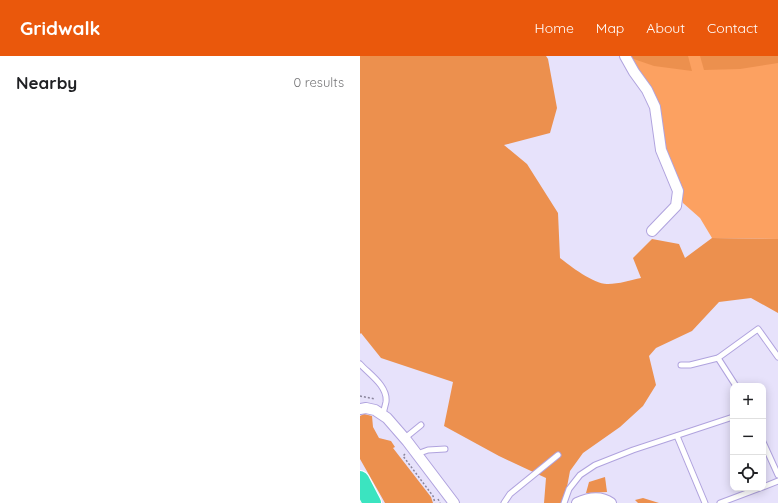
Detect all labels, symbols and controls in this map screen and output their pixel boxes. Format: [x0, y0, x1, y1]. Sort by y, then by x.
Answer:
text: Gridwalk [20, 16, 100, 40]
text: Home [535, 19, 574, 37]
text: Map [596, 19, 624, 37]
text: About [646, 19, 685, 37]
text: Contact [707, 19, 758, 37]
text: Nearby [16, 72, 77, 93]
text: 0 results [293, 74, 344, 90]
map controls [730, 383, 766, 491]
button: + [730, 383, 766, 419]
button: − [730, 419, 766, 455]
button: locate [730, 455, 766, 491]

